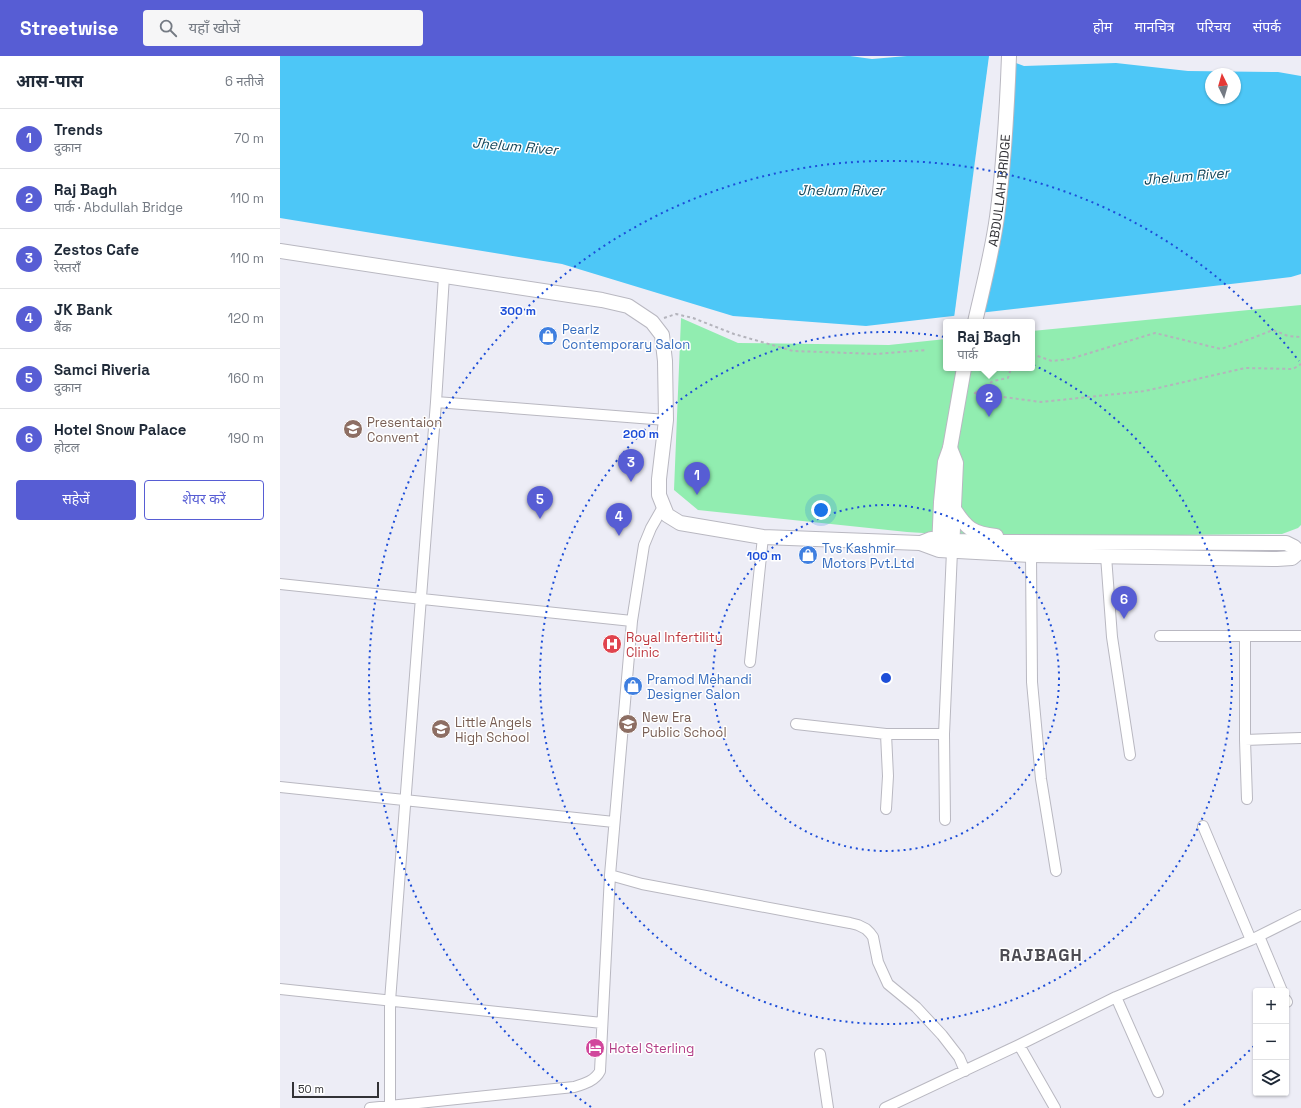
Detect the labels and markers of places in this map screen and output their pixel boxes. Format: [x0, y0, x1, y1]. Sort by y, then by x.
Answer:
place label: Pearlz Contemporary Salon [562, 321, 690, 353]
shop icon: Pearlz Contemporary Salon [537, 325, 559, 347]
pin: 2 [976, 384, 1002, 417]
place label: Presentaion Convent [367, 414, 442, 446]
school or university icon: Presentaion Convent [342, 418, 364, 440]
pin: 3 [618, 449, 644, 482]
pin: 1 [684, 462, 710, 495]
pin: 5 [527, 486, 553, 519]
pin: 4 [606, 503, 632, 536]
place label: Tvs Kashmir Motors Pvt.Ltd [822, 540, 915, 572]
shop icon: Tvs Kashmir Motors Pvt.Ltd [797, 544, 819, 566]
pin: 6 [1111, 586, 1137, 619]
place label: Royal Infertility Clinic [626, 629, 723, 661]
hospital icon: Royal Infertility Clinic [601, 633, 623, 655]
place label: Pramod Mehandi Designer Salon [647, 671, 752, 703]
centre of rings [879, 671, 893, 685]
shop icon: Pramod Mehandi Designer Salon [622, 675, 644, 697]
place label: New Era Public School [642, 709, 727, 741]
school or university icon: New Era Public School [617, 713, 639, 735]
place label: Little Angels High School [455, 714, 532, 746]
school or university icon: Little Angels High School [430, 718, 452, 740]
hotel icon: Hotel Sterling [584, 1037, 606, 1059]
place label: Hotel Sterling [609, 1040, 694, 1057]

